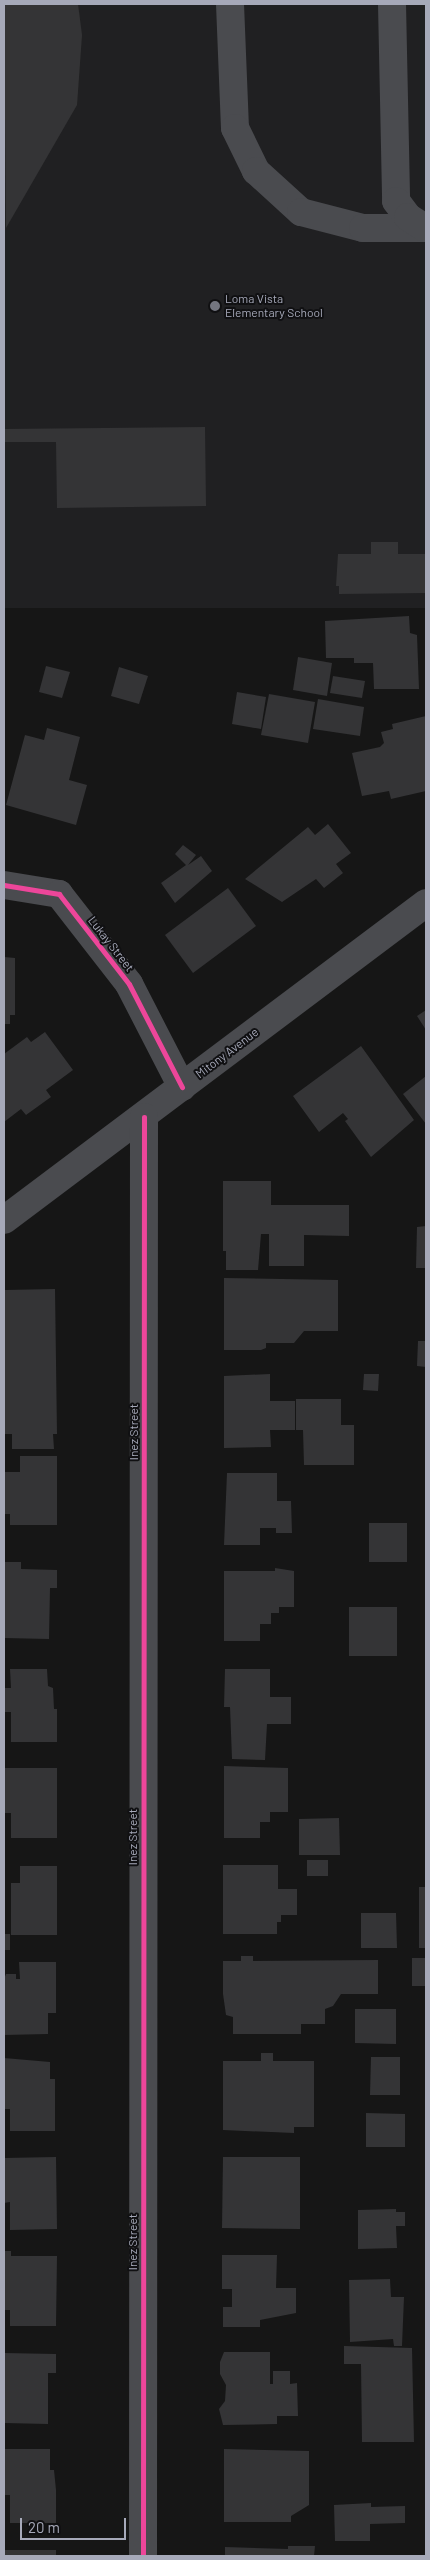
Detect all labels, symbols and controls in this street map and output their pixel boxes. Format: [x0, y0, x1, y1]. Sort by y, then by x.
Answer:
place label: Loma Vista Elementary School [225, 292, 323, 320]
marker: Loma Vista Elementary School [209, 300, 221, 312]
street label: Lukay Street [85, 914, 137, 974]
street label: Mitony Avenue [193, 1025, 261, 1081]
street label: Inez Street [127, 1404, 141, 1460]
street label: Inez Street [126, 1809, 140, 1865]
street label: Inez Street [126, 2214, 140, 2270]
scale bar [22, 2508, 129, 2540]
text: 20 m [28, 2518, 60, 2536]

